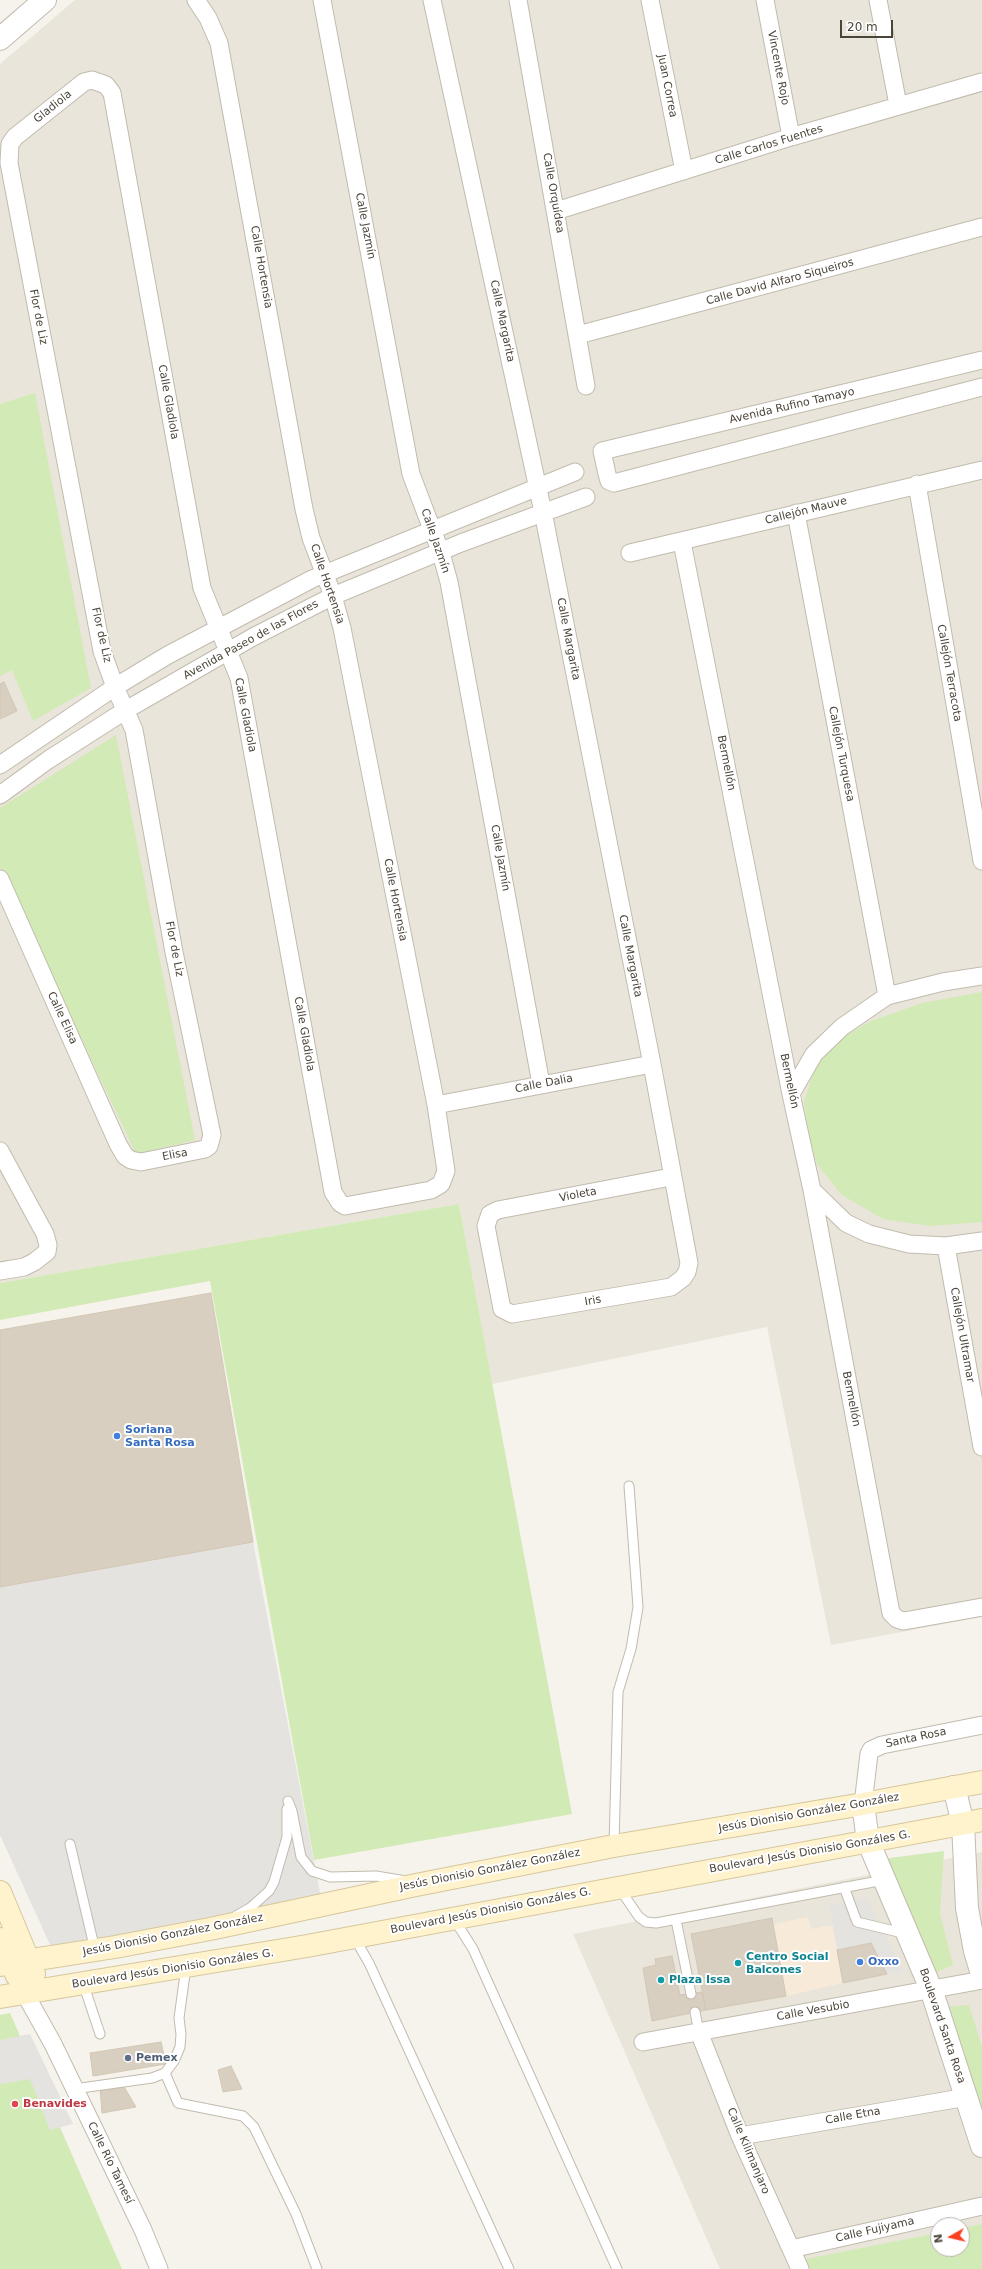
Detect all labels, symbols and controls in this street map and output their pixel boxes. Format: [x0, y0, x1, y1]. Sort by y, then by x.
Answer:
scale bar [842, 12, 895, 38]
text: 20 m [847, 20, 878, 34]
street label: Vincente Rojo [764, 30, 792, 106]
street label: Juan Correa [654, 53, 680, 119]
street label: Gladiola [31, 88, 75, 126]
street label: Calle Carlos Fuentes [714, 122, 824, 168]
street label: Calle Orquídea [539, 152, 567, 234]
street label: Calle Jazmín [352, 192, 378, 260]
street label: Calle Hortensia [247, 225, 275, 309]
street label: Calle David Alfaro Siqueiros [705, 256, 855, 308]
street label: Calle Margarita [487, 279, 517, 363]
street label: Flor de Liz [26, 288, 50, 346]
street label: Calle Gladiola [155, 364, 181, 440]
street label: Avenida Rufino Tamayo [728, 385, 856, 427]
street label: Callejón Mauve [764, 494, 848, 528]
street label: Calle Jazmín [418, 507, 452, 575]
street label: Calle Hortensia [307, 542, 347, 626]
street label: Avenida Paseo de las Flores [181, 597, 321, 683]
street label: Calle Margarita [554, 597, 582, 681]
street label: Flor de Liz [88, 606, 114, 664]
street label: Callejón Terracota [934, 623, 964, 723]
street label: Calle Gladiola [231, 677, 259, 753]
street label: Callejón Turquesa [825, 705, 857, 803]
street label: Bermellón [714, 734, 738, 792]
street label: Calle Jazmín [488, 824, 512, 892]
street label: Calle Hortensia [381, 858, 409, 942]
street label: Calle Margarita [616, 914, 644, 998]
street label: Flor de Liz [162, 920, 186, 978]
street label: Calle Elisa [44, 990, 80, 1046]
street label: Calle Gladiola [291, 996, 317, 1072]
street label: Bermellón [777, 1052, 801, 1110]
street label: Calle Dalia [514, 1072, 574, 1096]
street label: Elisa [161, 1146, 189, 1164]
street label: Violeta [558, 1185, 598, 1205]
street label: Callejón Ultramar [947, 1286, 977, 1384]
street label: Iris [584, 1293, 602, 1309]
street label: Bermellón [839, 1370, 863, 1428]
place label: Soriana Santa Rosa [125, 1423, 195, 1449]
marker: Soriana Santa Rosa [112, 1431, 122, 1441]
street label: Santa Rosa [885, 1725, 947, 1751]
street label: Jesús Dionisio González González [718, 1791, 900, 1835]
street label: Boulevard Jesús Dionisio Gonzáles G. [708, 1828, 912, 1876]
street label: Jesús Dionisio González González [399, 1846, 581, 1894]
street label: Boulevard Jesús Dionisio Gonzáles G. [390, 1885, 592, 1937]
street label: Jesús Dionisio González González [82, 1911, 264, 1959]
street label: Boulevard Jesús Dionisio Gonzáles G. [71, 1947, 275, 1991]
place label: Centro Social Balcones [746, 1950, 828, 1976]
place label: Oxxo [868, 1955, 899, 1969]
marker: Oxxo [855, 1957, 865, 1967]
marker: Centro Social Balcones [733, 1958, 743, 1968]
street label: Boulevard Santa Rosa [916, 1967, 968, 2085]
place label: Plaza Issa [669, 1973, 731, 1987]
marker: Plaza Issa [656, 1975, 666, 1985]
street label: Calle Vesubio [776, 1998, 850, 2024]
place label: Pemex [136, 2051, 178, 2065]
marker: Pemex [123, 2053, 133, 2063]
place label: Benavides [23, 2097, 87, 2111]
marker: Benavides [10, 2099, 20, 2109]
street label: Calle Etna [824, 2105, 882, 2127]
street label: Calle Kilimanjaro [724, 2106, 772, 2196]
street label: Calle Río Tamesí [84, 2120, 136, 2206]
street label: Calle Fujiyama [834, 2215, 916, 2245]
north arrow [930, 2217, 970, 2257]
text: N [932, 2233, 946, 2244]

